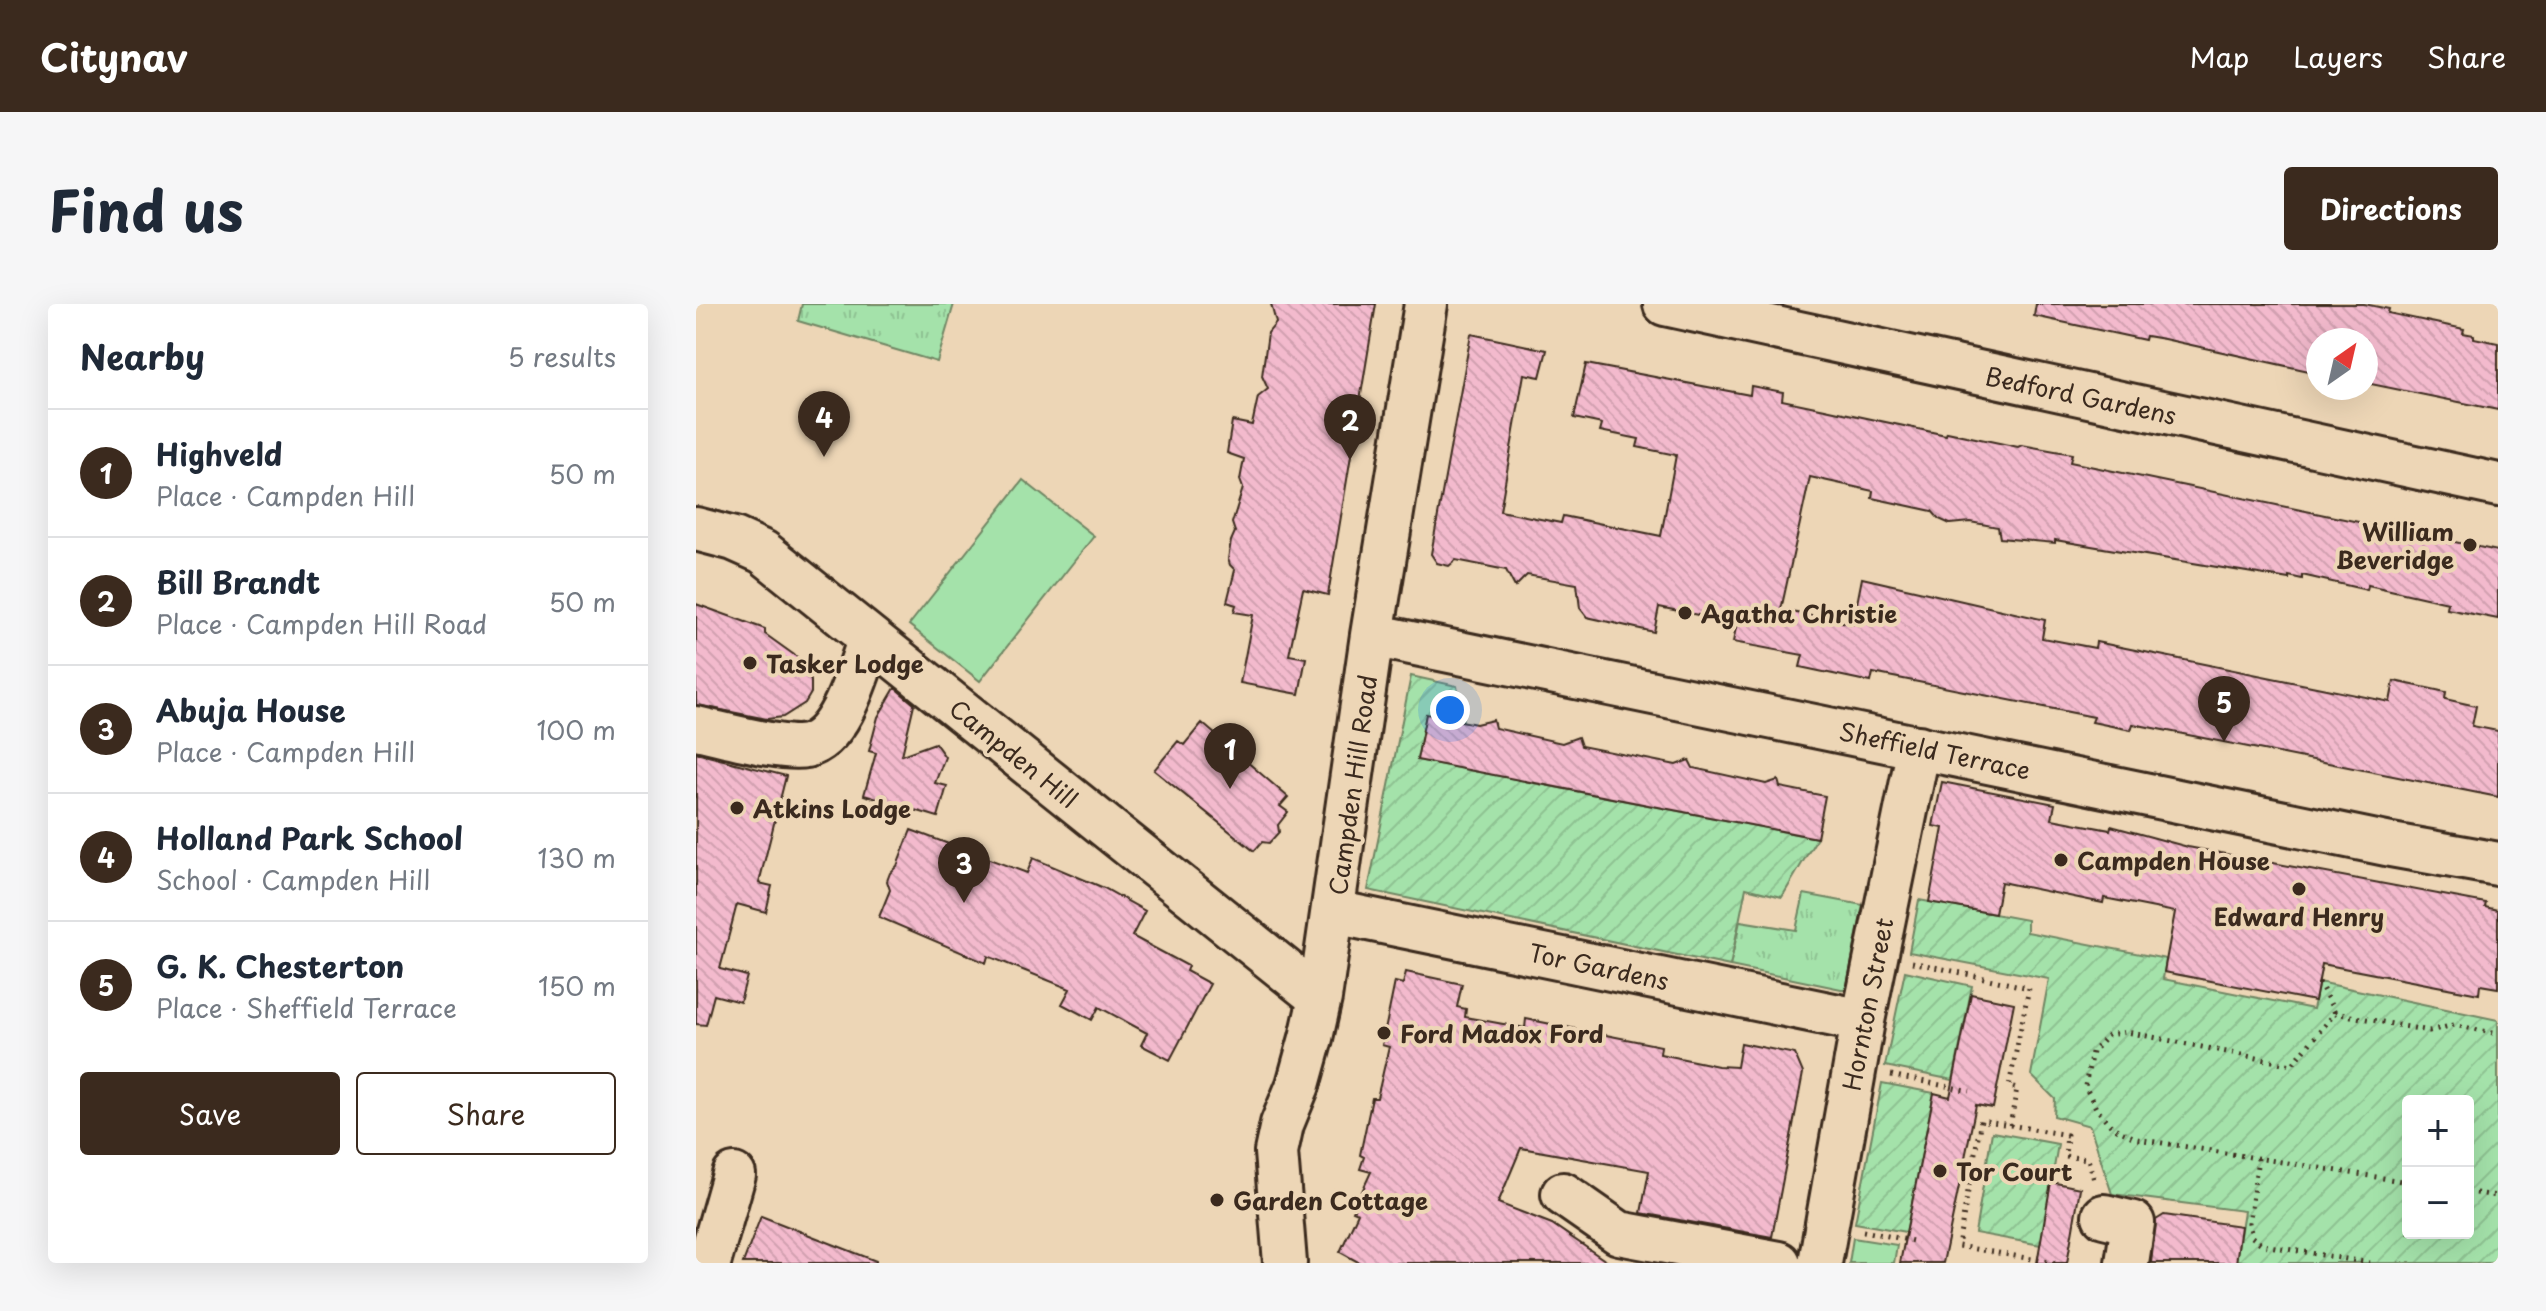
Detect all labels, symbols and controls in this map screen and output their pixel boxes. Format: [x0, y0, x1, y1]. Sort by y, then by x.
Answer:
text: Citynav [40, 28, 188, 85]
text: Map [2189, 35, 2249, 78]
text: Layers [2293, 35, 2383, 78]
text: Share [2427, 35, 2506, 78]
text: Find us [48, 166, 244, 251]
button: Directions [2284, 167, 2498, 250]
north arrow [2306, 328, 2378, 400]
text: Nearby [80, 330, 205, 382]
text: 5 results [508, 337, 616, 376]
street label: Bedford Gardens [1982, 357, 2180, 433]
pin: 4 [798, 391, 850, 457]
pin: 2 [1324, 394, 1376, 460]
text: Highveld [156, 431, 282, 476]
text: 1 [100, 454, 112, 493]
text: 50 m [549, 454, 616, 493]
text: Place · Campden Hill [156, 476, 415, 515]
place label: William Beveridge [2336, 513, 2454, 577]
marker: William Beveridge [2461, 536, 2479, 554]
text: Bill Brandt [156, 559, 320, 604]
text: 2 [97, 582, 115, 621]
text: 50 m [549, 582, 616, 621]
place label: Agatha Christie [1701, 595, 1897, 631]
text: Place · Campden Hill Road [156, 604, 487, 643]
marker: Agatha Christie [1676, 604, 1694, 622]
place label: Tasker Lodge [766, 645, 924, 681]
marker: Tasker Lodge [741, 654, 759, 672]
street label: Campden Hill Road [1319, 673, 1385, 897]
pin: 5 [2198, 676, 2250, 742]
text: Abuja House [156, 687, 346, 732]
street label: Campden Hill [942, 690, 1086, 816]
your location [1430, 690, 1470, 730]
text: 3 [97, 710, 115, 749]
text: 100 m [536, 710, 616, 749]
street label: Sheffield Terrace [1836, 712, 2034, 788]
pin: 1 [1204, 723, 1256, 789]
text: Place · Campden Hill [156, 732, 415, 771]
place label: Atkins Lodge [753, 790, 911, 826]
marker: Atkins Lodge [728, 799, 746, 817]
text: Holland Park School [156, 815, 463, 860]
pin: 3 [938, 837, 990, 903]
text: 4 [97, 838, 115, 877]
text: 130 m [537, 838, 616, 877]
place label: Campden House [2077, 842, 2270, 878]
marker: Campden House [2052, 851, 2070, 869]
text: School · Campden Hill [156, 860, 430, 899]
marker: Edward Henry [2290, 880, 2308, 898]
place label: Edward Henry [2214, 898, 2384, 934]
street label: Hornton Street [1833, 914, 1901, 1093]
street label: Tor Gardens [1526, 934, 1672, 998]
text: G. K. Chesterton [156, 943, 404, 988]
text: 5 [98, 966, 114, 1005]
text: 150 m [538, 966, 616, 1005]
text: Place · Sheffield Terrace [156, 988, 457, 1027]
place label: Ford Madox Ford [1400, 1015, 1604, 1051]
marker: Ford Madox Ford [1375, 1024, 1393, 1042]
button: Save [80, 1072, 340, 1155]
button: Share [356, 1072, 616, 1155]
map controls [2402, 1095, 2474, 1239]
button: + [2402, 1095, 2474, 1167]
place label: Tor Court [1956, 1153, 2072, 1189]
marker: Tor Court [1931, 1162, 1949, 1180]
button: − [2402, 1167, 2474, 1239]
place label: Garden Cottage [1233, 1182, 1428, 1218]
marker: Garden Cottage [1208, 1191, 1226, 1209]

